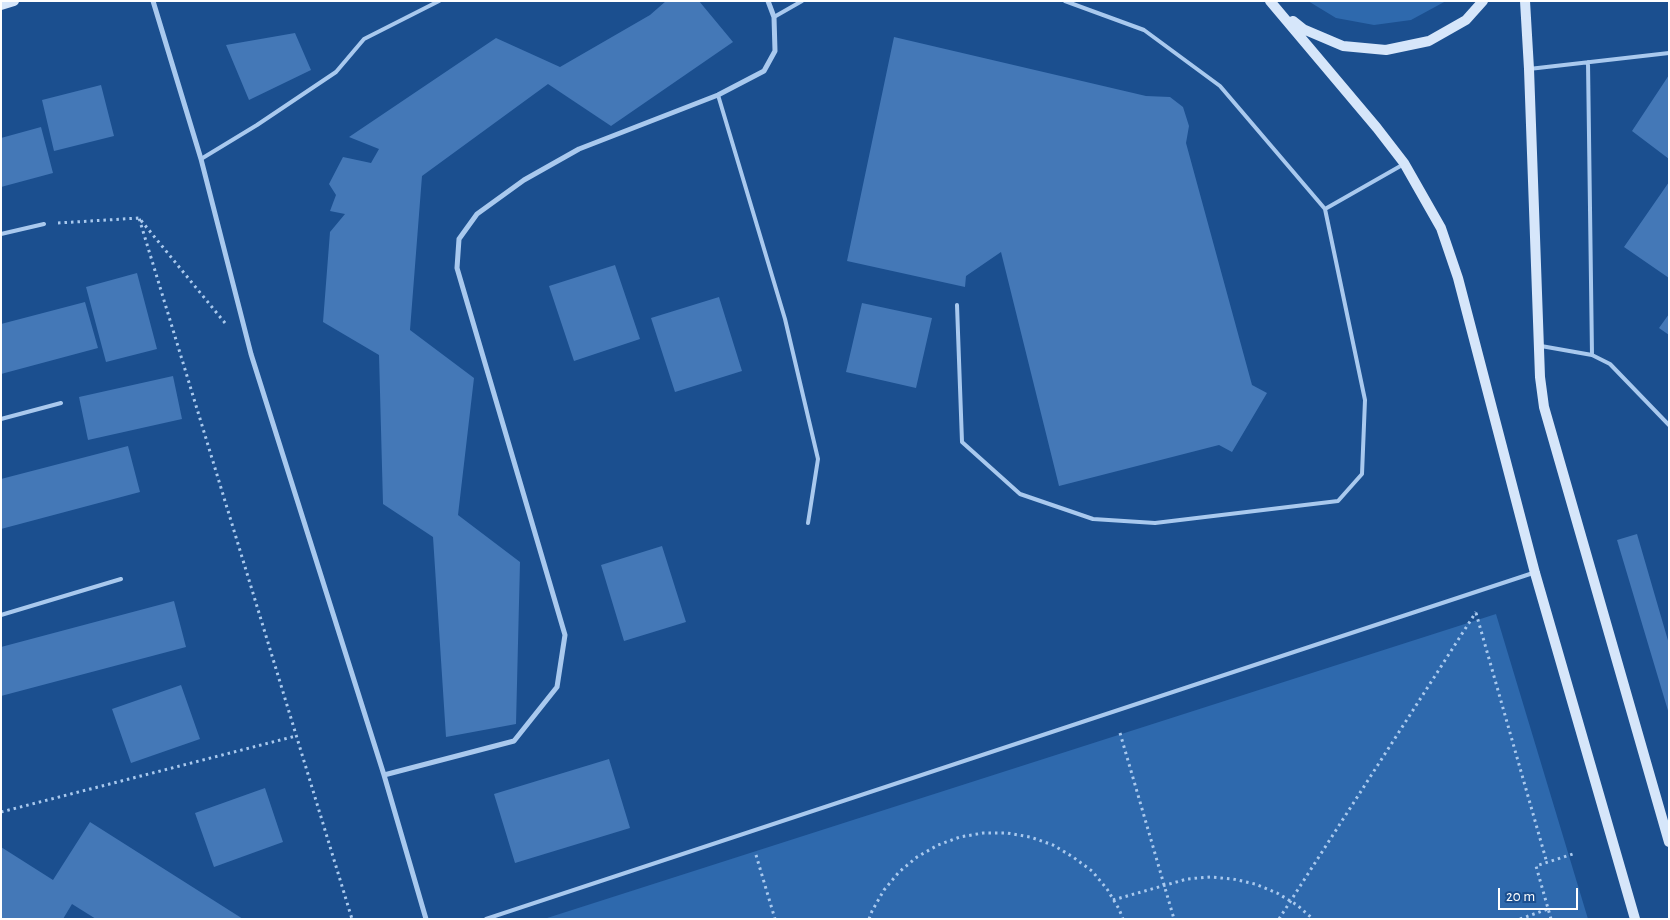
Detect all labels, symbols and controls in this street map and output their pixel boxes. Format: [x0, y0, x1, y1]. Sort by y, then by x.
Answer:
scale bar [1500, 878, 1580, 910]
text: 20 m [1506, 889, 1535, 904]

